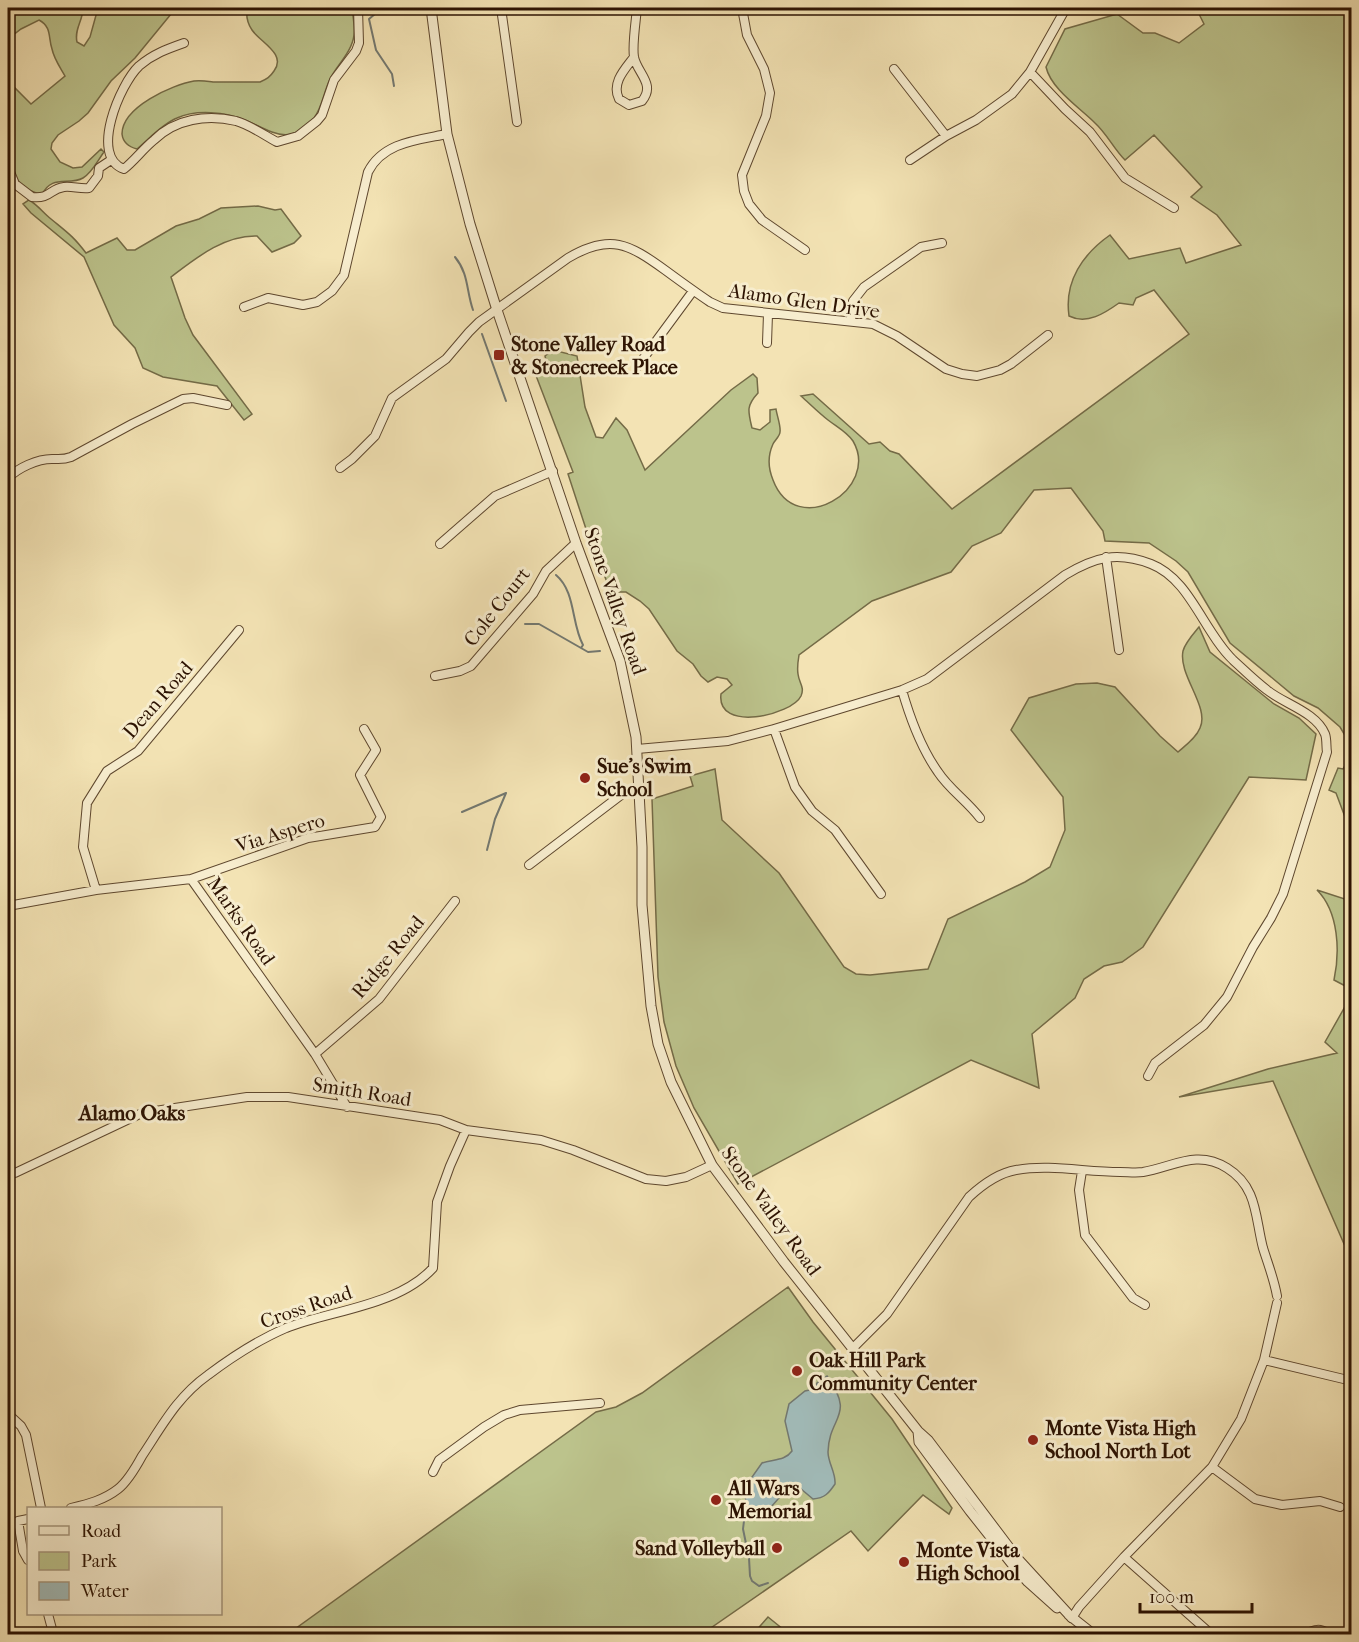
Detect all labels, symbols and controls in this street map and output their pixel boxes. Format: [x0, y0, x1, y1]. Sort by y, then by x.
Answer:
street label: Alamo Glen Drive [726, 279, 881, 323]
place label: Stone Valley Road & Stonecreek Place [511, 333, 678, 379]
marker: Stone Valley Road & Stonecreek Place [492, 348, 506, 362]
street label: Stone Valley Road [579, 524, 651, 679]
street label: Cole Court [459, 563, 535, 651]
street label: Dean Road [118, 656, 199, 743]
place label: Sue's Swim School [597, 755, 692, 801]
marker: Sue's Swim School [578, 771, 592, 785]
street label: Via Aspero [232, 809, 327, 858]
street label: Marks Road [202, 872, 280, 970]
street label: Ridge Road [347, 910, 430, 1003]
street label: Smith Road [311, 1073, 414, 1111]
district label: Alamo Oaks [77, 1101, 185, 1125]
street label: Stone Valley Road [716, 1142, 826, 1281]
street label: Cross Road [257, 1280, 356, 1333]
place label: Oak Hill Park Community Center [809, 1349, 977, 1395]
marker: Oak Hill Park Community Center [790, 1364, 804, 1378]
place label: Monte Vista High School North Lot [1044, 1417, 1197, 1463]
marker: Monte Vista High School North Lot [1026, 1433, 1040, 1447]
place label: All Wars Memorial [726, 1477, 812, 1523]
marker: All Wars Memorial [709, 1493, 723, 1507]
legend [27, 1507, 222, 1615]
text: Road [81, 1521, 121, 1542]
place label: Sand Volleyball [635, 1537, 765, 1560]
place label: Monte Vista High School [915, 1539, 1020, 1585]
marker: Sand Volleyball [770, 1541, 784, 1555]
text: Park [81, 1551, 118, 1572]
marker: Monte Vista High School [897, 1555, 911, 1569]
scale bar [1140, 1576, 1252, 1614]
text: Water [80, 1581, 129, 1602]
text: 100 m [1149, 1587, 1194, 1608]

